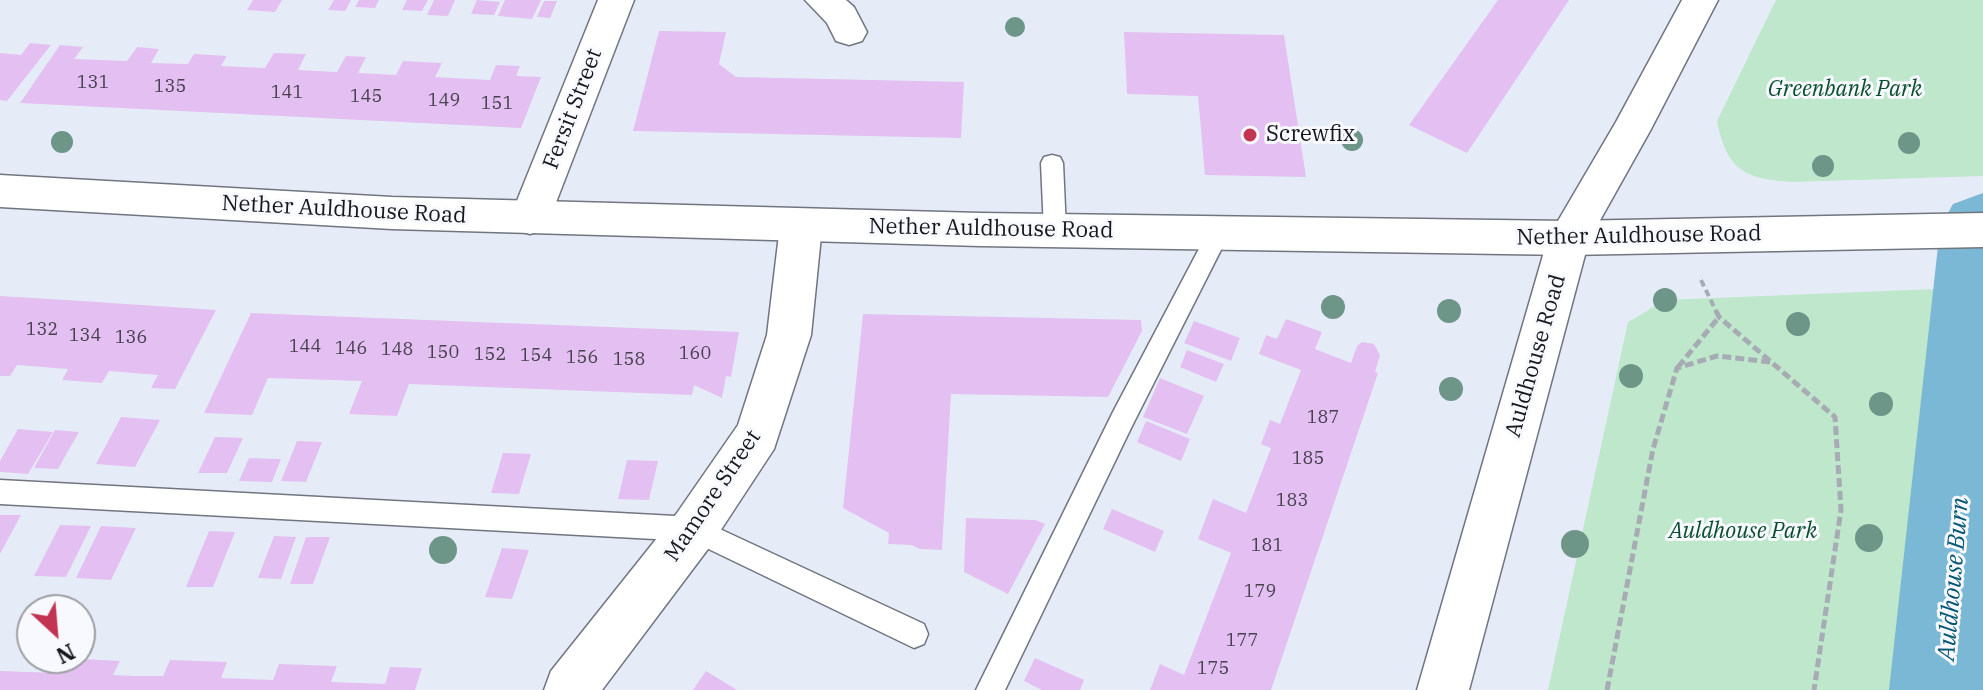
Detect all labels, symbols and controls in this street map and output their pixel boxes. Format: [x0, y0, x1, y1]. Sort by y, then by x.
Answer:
street label: Fersit Street [538, 45, 608, 173]
house number: 131 [77, 72, 109, 94]
house number: 135 [154, 76, 186, 98]
park label: Greenbank Park [1768, 77, 1922, 103]
house number: 141 [271, 82, 303, 104]
house number: 145 [350, 86, 382, 108]
house number: 149 [428, 90, 460, 112]
house number: 151 [481, 93, 513, 115]
place label: Screwfix [1266, 122, 1355, 148]
marker: Screwfix [1241, 126, 1259, 144]
street label: Nether Auldhouse Road [221, 190, 467, 230]
street label: Nether Auldhouse Road [868, 214, 1114, 244]
street label: Nether Auldhouse Road [1516, 221, 1762, 251]
street label: Auldhouse Road [1500, 272, 1572, 440]
house number: 132 [26, 319, 58, 341]
house number: 134 [69, 325, 101, 347]
house number: 136 [115, 327, 147, 349]
house number: 144 [289, 336, 321, 358]
house number: 146 [335, 338, 367, 360]
house number: 148 [381, 339, 413, 361]
house number: 150 [427, 342, 459, 364]
house number: 160 [679, 343, 711, 365]
house number: 152 [474, 344, 506, 366]
house number: 154 [520, 345, 552, 367]
house number: 156 [566, 347, 598, 369]
house number: 158 [613, 349, 645, 371]
house number: 187 [1307, 407, 1339, 429]
street label: Mamore Street [659, 425, 767, 567]
house number: 185 [1292, 448, 1324, 470]
house number: 183 [1276, 490, 1308, 512]
water label: Auldhouse Burn [1933, 496, 1975, 662]
park label: Auldhouse Park [1669, 519, 1817, 545]
house number: 181 [1251, 535, 1283, 557]
house number: 179 [1244, 581, 1276, 603]
north arrow [16, 594, 96, 674]
house number: 177 [1226, 630, 1258, 652]
text: N [52, 637, 80, 671]
house number: 175 [1197, 658, 1229, 680]

